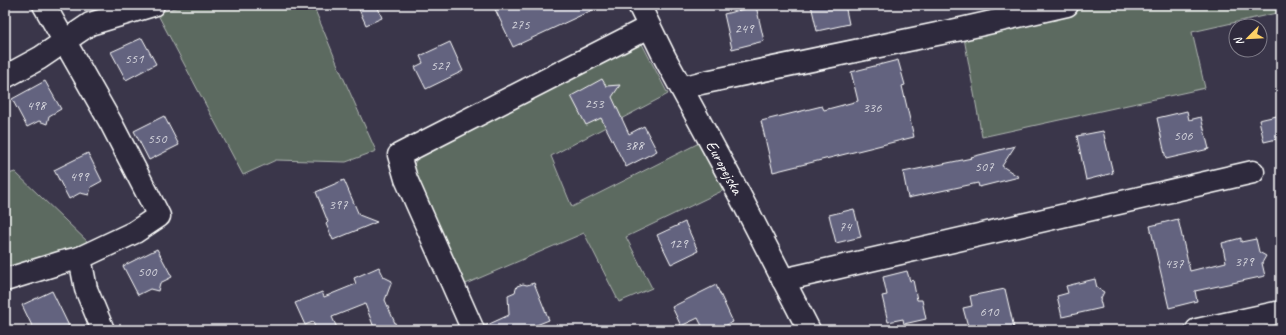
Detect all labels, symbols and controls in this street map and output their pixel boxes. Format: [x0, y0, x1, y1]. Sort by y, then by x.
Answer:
house number: 275 [511, 16, 530, 33]
north arrow [1228, 18, 1268, 58]
house number: 249 [735, 20, 755, 37]
text: N [1230, 34, 1247, 48]
house number: 551 [125, 50, 144, 67]
house number: 527 [431, 57, 450, 74]
house number: 253 [585, 95, 605, 112]
house number: 498 [27, 97, 47, 114]
house number: 336 [863, 99, 882, 116]
house number: 506 [1174, 127, 1193, 144]
house number: 550 [148, 130, 168, 147]
house number: 388 [625, 137, 645, 154]
street label: Europejska [701, 137, 748, 199]
house number: 507 [975, 158, 994, 175]
house number: 499 [70, 168, 90, 185]
house number: 397 [329, 196, 348, 213]
house number: 74 [839, 218, 853, 235]
house number: 129 [669, 235, 689, 252]
house number: 379 [1235, 253, 1255, 270]
house number: 437 [1165, 255, 1184, 272]
house number: 500 [138, 263, 158, 280]
house number: 610 [980, 303, 1000, 320]

